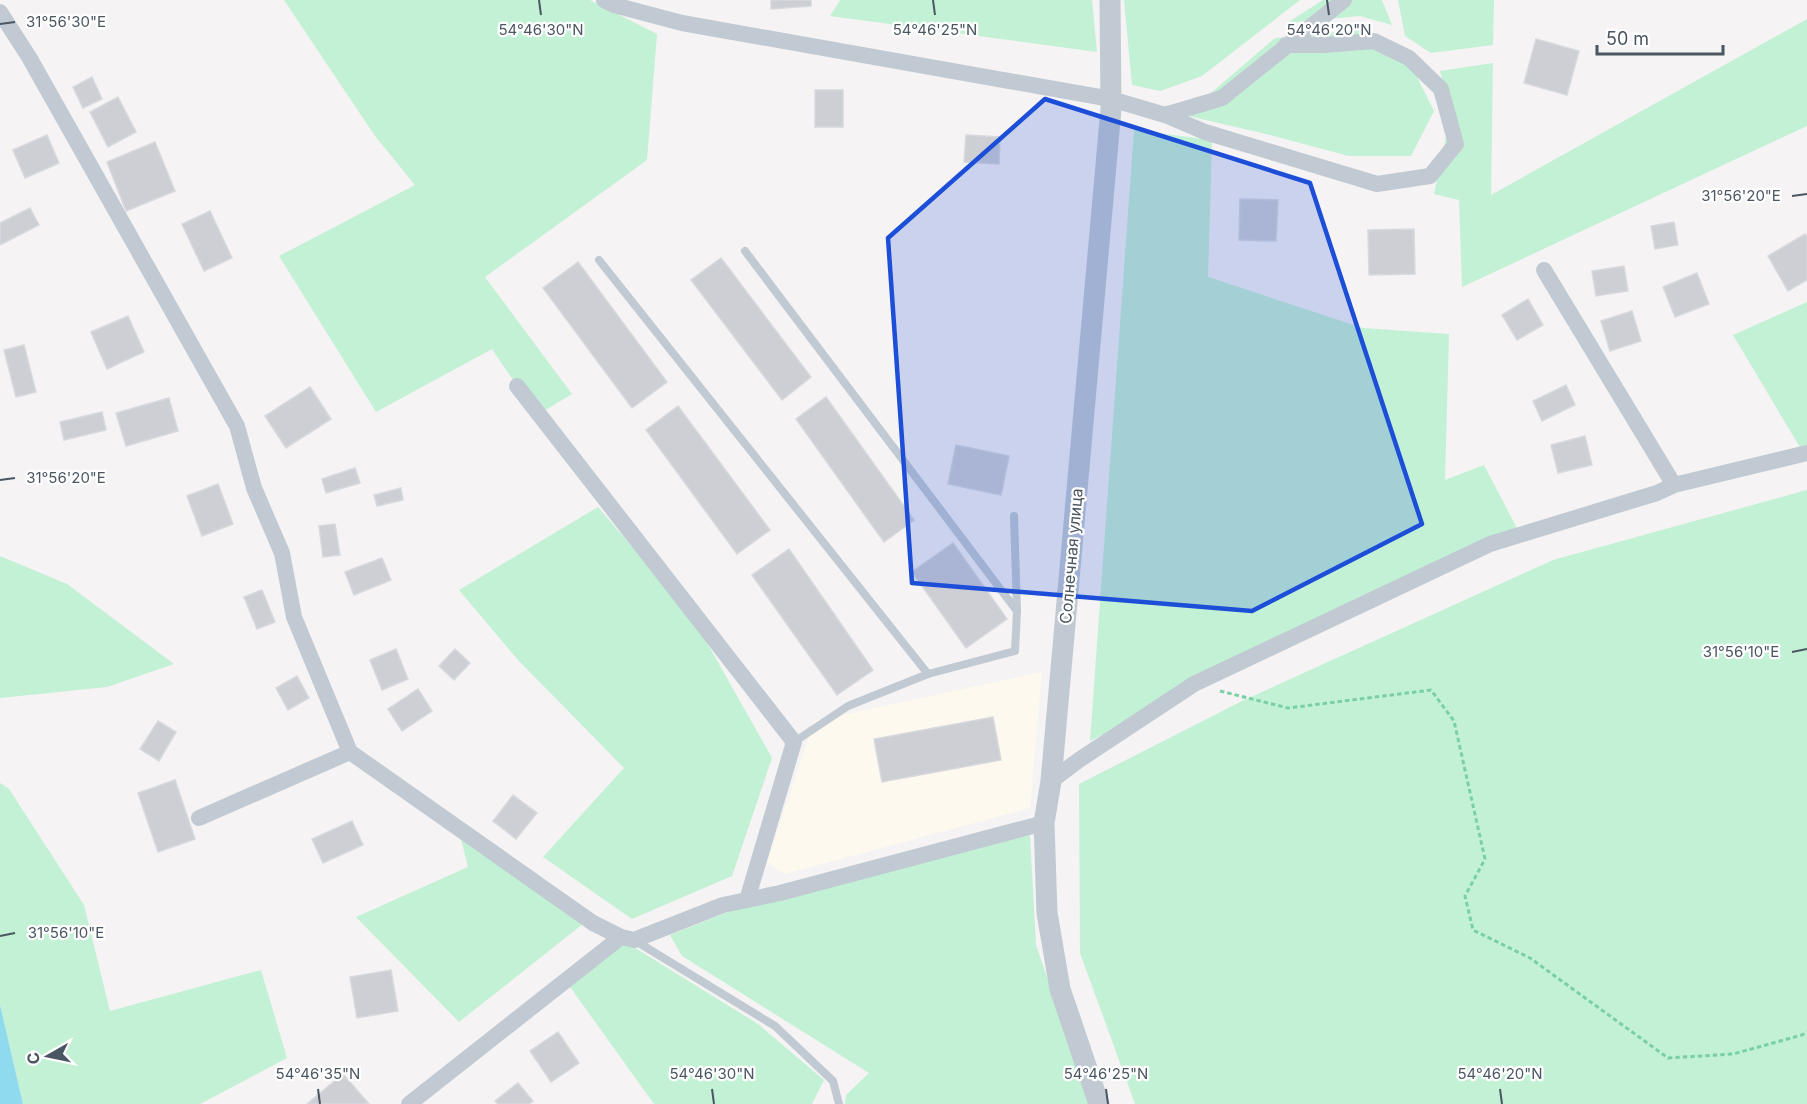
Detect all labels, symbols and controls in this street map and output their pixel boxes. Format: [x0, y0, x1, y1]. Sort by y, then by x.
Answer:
text: 31°56'30"E [26, 12, 106, 31]
scale bar [1597, 18, 1723, 56]
text: 54°46'30"N [498, 20, 584, 39]
text: 54°46'25"N [893, 20, 977, 39]
text: 54°46'20"N [1286, 20, 1372, 39]
text: 50 m [1606, 28, 1649, 49]
text: 31°56'20"E [1701, 186, 1781, 205]
text: 31°56'20"E [26, 468, 106, 487]
street label: Солнечная улица [1055, 487, 1087, 625]
text: 31°56'10"E [1703, 642, 1779, 661]
text: 31°56'10"E [28, 923, 104, 942]
north arrow [18, 1026, 78, 1086]
text: С [22, 1051, 44, 1066]
text: 54°46'35"N [276, 1064, 360, 1083]
text: 54°46'30"N [669, 1064, 755, 1083]
text: 54°46'25"N [1064, 1064, 1148, 1083]
text: 54°46'20"N [1457, 1064, 1543, 1083]

